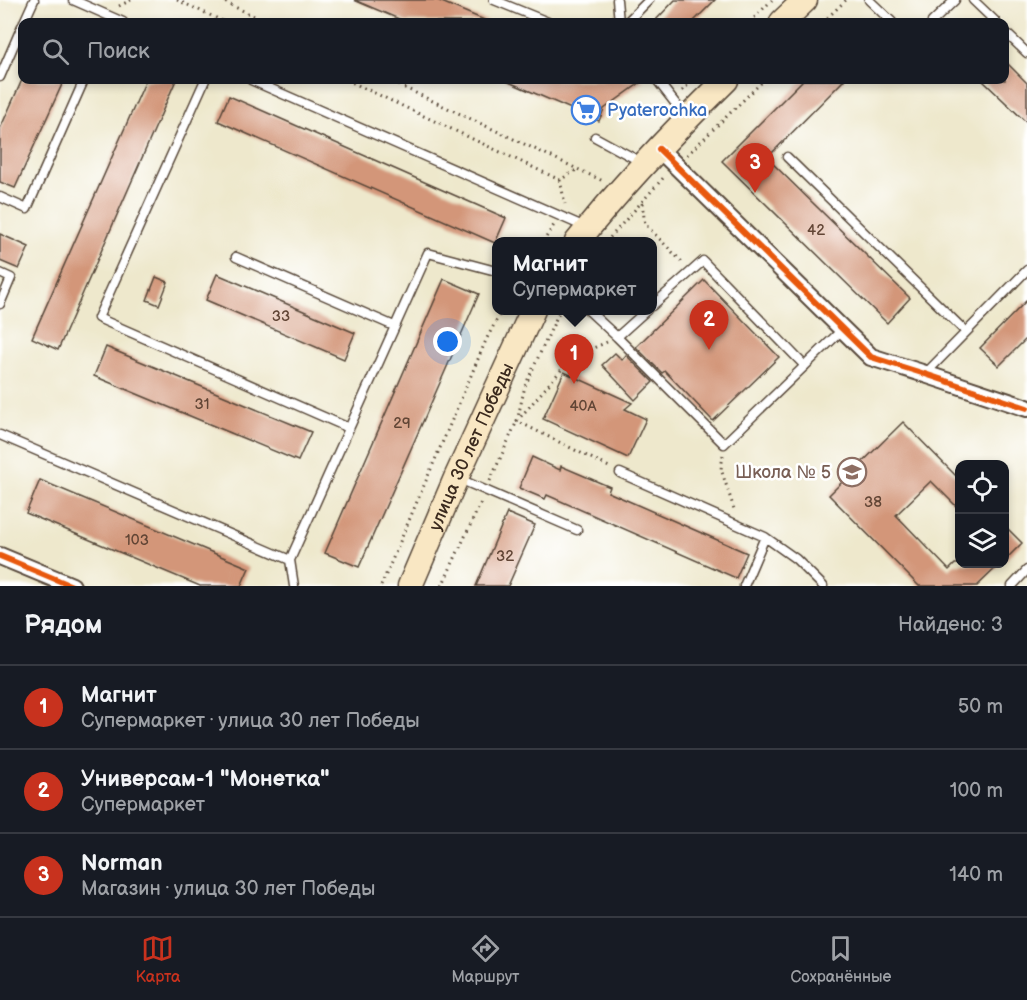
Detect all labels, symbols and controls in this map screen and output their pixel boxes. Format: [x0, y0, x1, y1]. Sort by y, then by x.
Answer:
search box [18, 18, 1009, 84]
icon: search [39, 35, 72, 68]
text: Поиск [87, 38, 150, 65]
supermarket icon: Pyaterochka [570, 94, 602, 126]
place label: Pyaterochka [607, 100, 707, 121]
pin: 3 [736, 144, 774, 193]
house number: 42 [807, 221, 825, 240]
popup [492, 237, 657, 315]
text: Магнит [512, 251, 588, 278]
text: Супермаркет [512, 278, 637, 302]
pin: 2 [690, 300, 728, 350]
house number: 33 [272, 307, 290, 326]
your location [433, 327, 462, 356]
pin: 1 [554, 334, 594, 384]
street label: улица 30 лет Победы [425, 360, 518, 534]
house number: 31 [194, 395, 210, 414]
house number: 40А [569, 397, 597, 416]
house number: 29 [393, 414, 411, 433]
school or university icon: Школа № 5 [836, 456, 868, 488]
map controls [955, 460, 1009, 568]
button: locate [955, 460, 1009, 514]
place label: Школа № 5 [735, 462, 831, 483]
house number: 38 [864, 493, 882, 512]
button: layers [955, 514, 1009, 568]
house number: 103 [125, 531, 149, 550]
house number: 32 [496, 547, 514, 566]
text: Рядом [24, 610, 102, 641]
text: Найдено: 3 [898, 613, 1003, 637]
text: Магнит [81, 682, 157, 709]
text: 1 [39, 695, 48, 719]
text: 50 m [958, 695, 1003, 719]
text: Супермаркет · улица 30 лет Победы [81, 709, 420, 733]
text: Универсам-1 "Монетка" [81, 766, 330, 793]
text: 2 [38, 779, 49, 803]
text: 100 m [950, 779, 1003, 803]
text: Супермаркет [81, 793, 205, 817]
text: Norman [81, 850, 163, 877]
text: 3 [38, 863, 49, 887]
text: 140 m [949, 863, 1003, 887]
text: Магазин · улица 30 лет Победы [81, 877, 375, 901]
tab: Карта [135, 932, 181, 987]
tab: Маршрут [451, 932, 519, 987]
tab: Сохранённые [790, 932, 892, 987]

